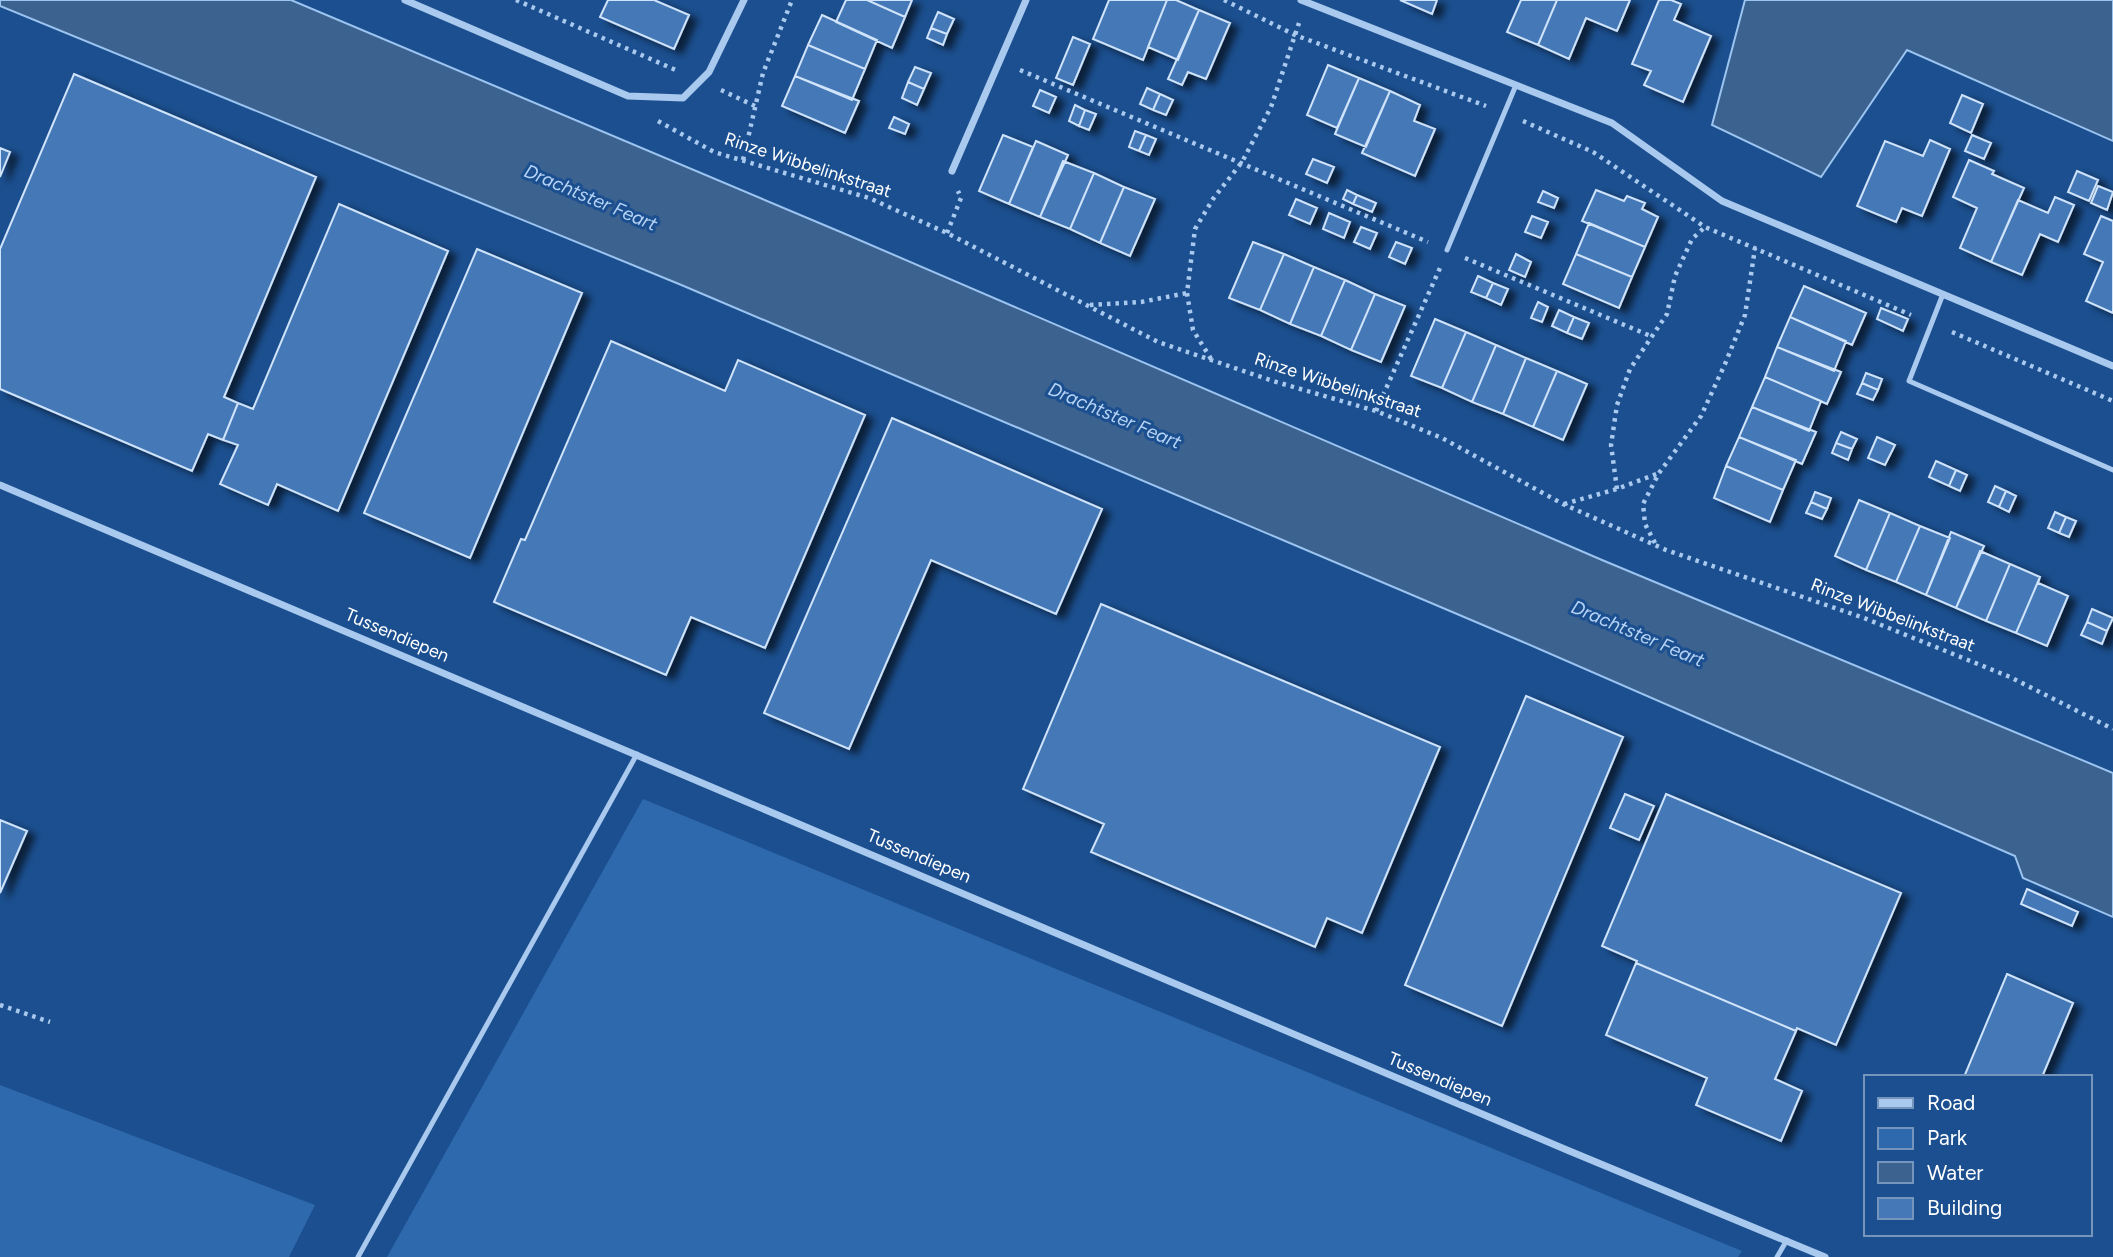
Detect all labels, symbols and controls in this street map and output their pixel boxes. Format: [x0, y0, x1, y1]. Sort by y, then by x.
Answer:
street label: Rinze Wibbelinkstraat [722, 128, 894, 202]
water label: Drachtster Feart [521, 159, 661, 236]
street label: Rinze Wibbelinkstraat [1252, 348, 1424, 422]
water label: Drachtster Feart [1045, 377, 1185, 454]
street label: Rinze Wibbelinkstraat [1808, 573, 1978, 657]
water label: Drachtster Feart [1568, 595, 1708, 672]
street label: Tussendiepen [342, 603, 452, 667]
street label: Tussendiepen [864, 824, 974, 888]
street label: Tussendiepen [1385, 1047, 1495, 1111]
legend [1864, 1075, 2092, 1236]
text: Road [1927, 1090, 1975, 1115]
text: Park [1927, 1125, 1968, 1150]
text: Water [1927, 1160, 1983, 1185]
text: Building [1927, 1195, 2002, 1220]

